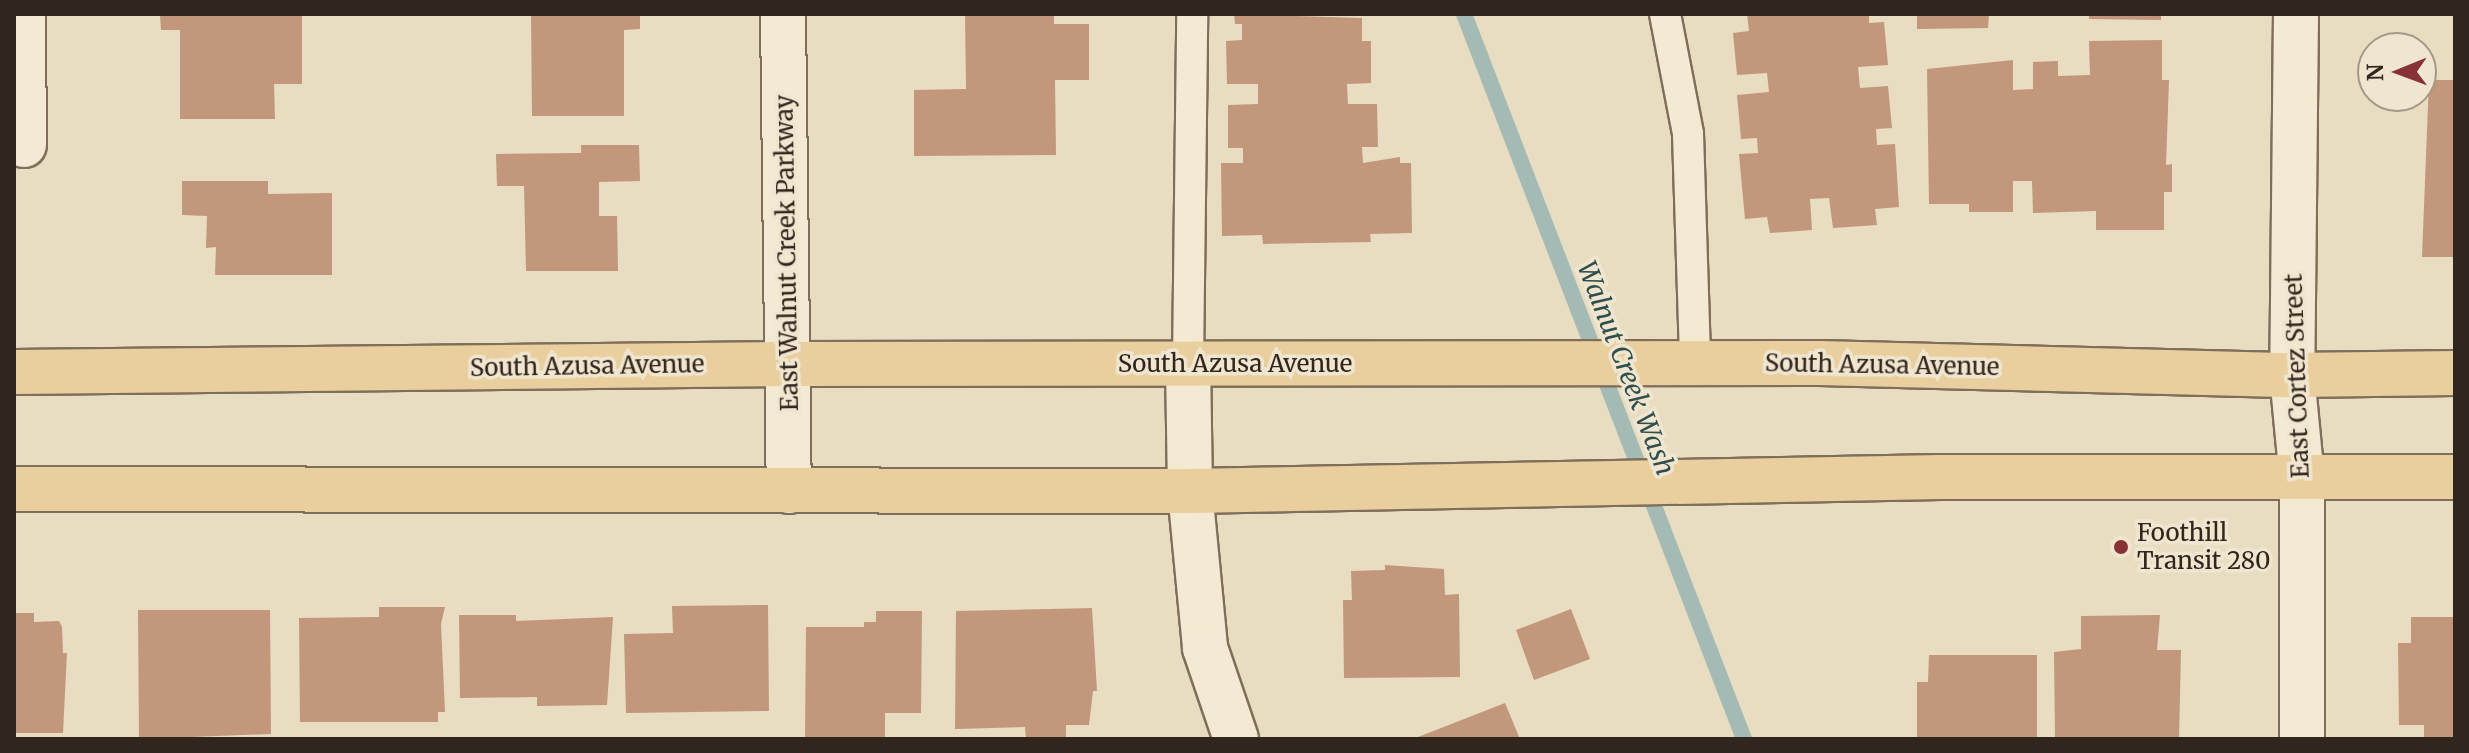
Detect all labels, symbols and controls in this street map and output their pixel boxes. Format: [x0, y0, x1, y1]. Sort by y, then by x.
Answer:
north arrow [2357, 32, 2437, 112]
text: N [2361, 63, 2389, 81]
street label: East Walnut Creek Parkway [770, 95, 804, 411]
water label: Walnut Creek Wash [1571, 257, 1681, 479]
street label: East Cortez Street [2279, 273, 2315, 479]
street label: South Azusa Avenue [1765, 349, 1999, 381]
street label: South Azusa Avenue [470, 350, 704, 382]
street label: South Azusa Avenue [1118, 350, 1352, 378]
place label: Foothill Transit 280 [2137, 519, 2271, 575]
marker: Foothill Transit 280 [2112, 538, 2130, 556]

